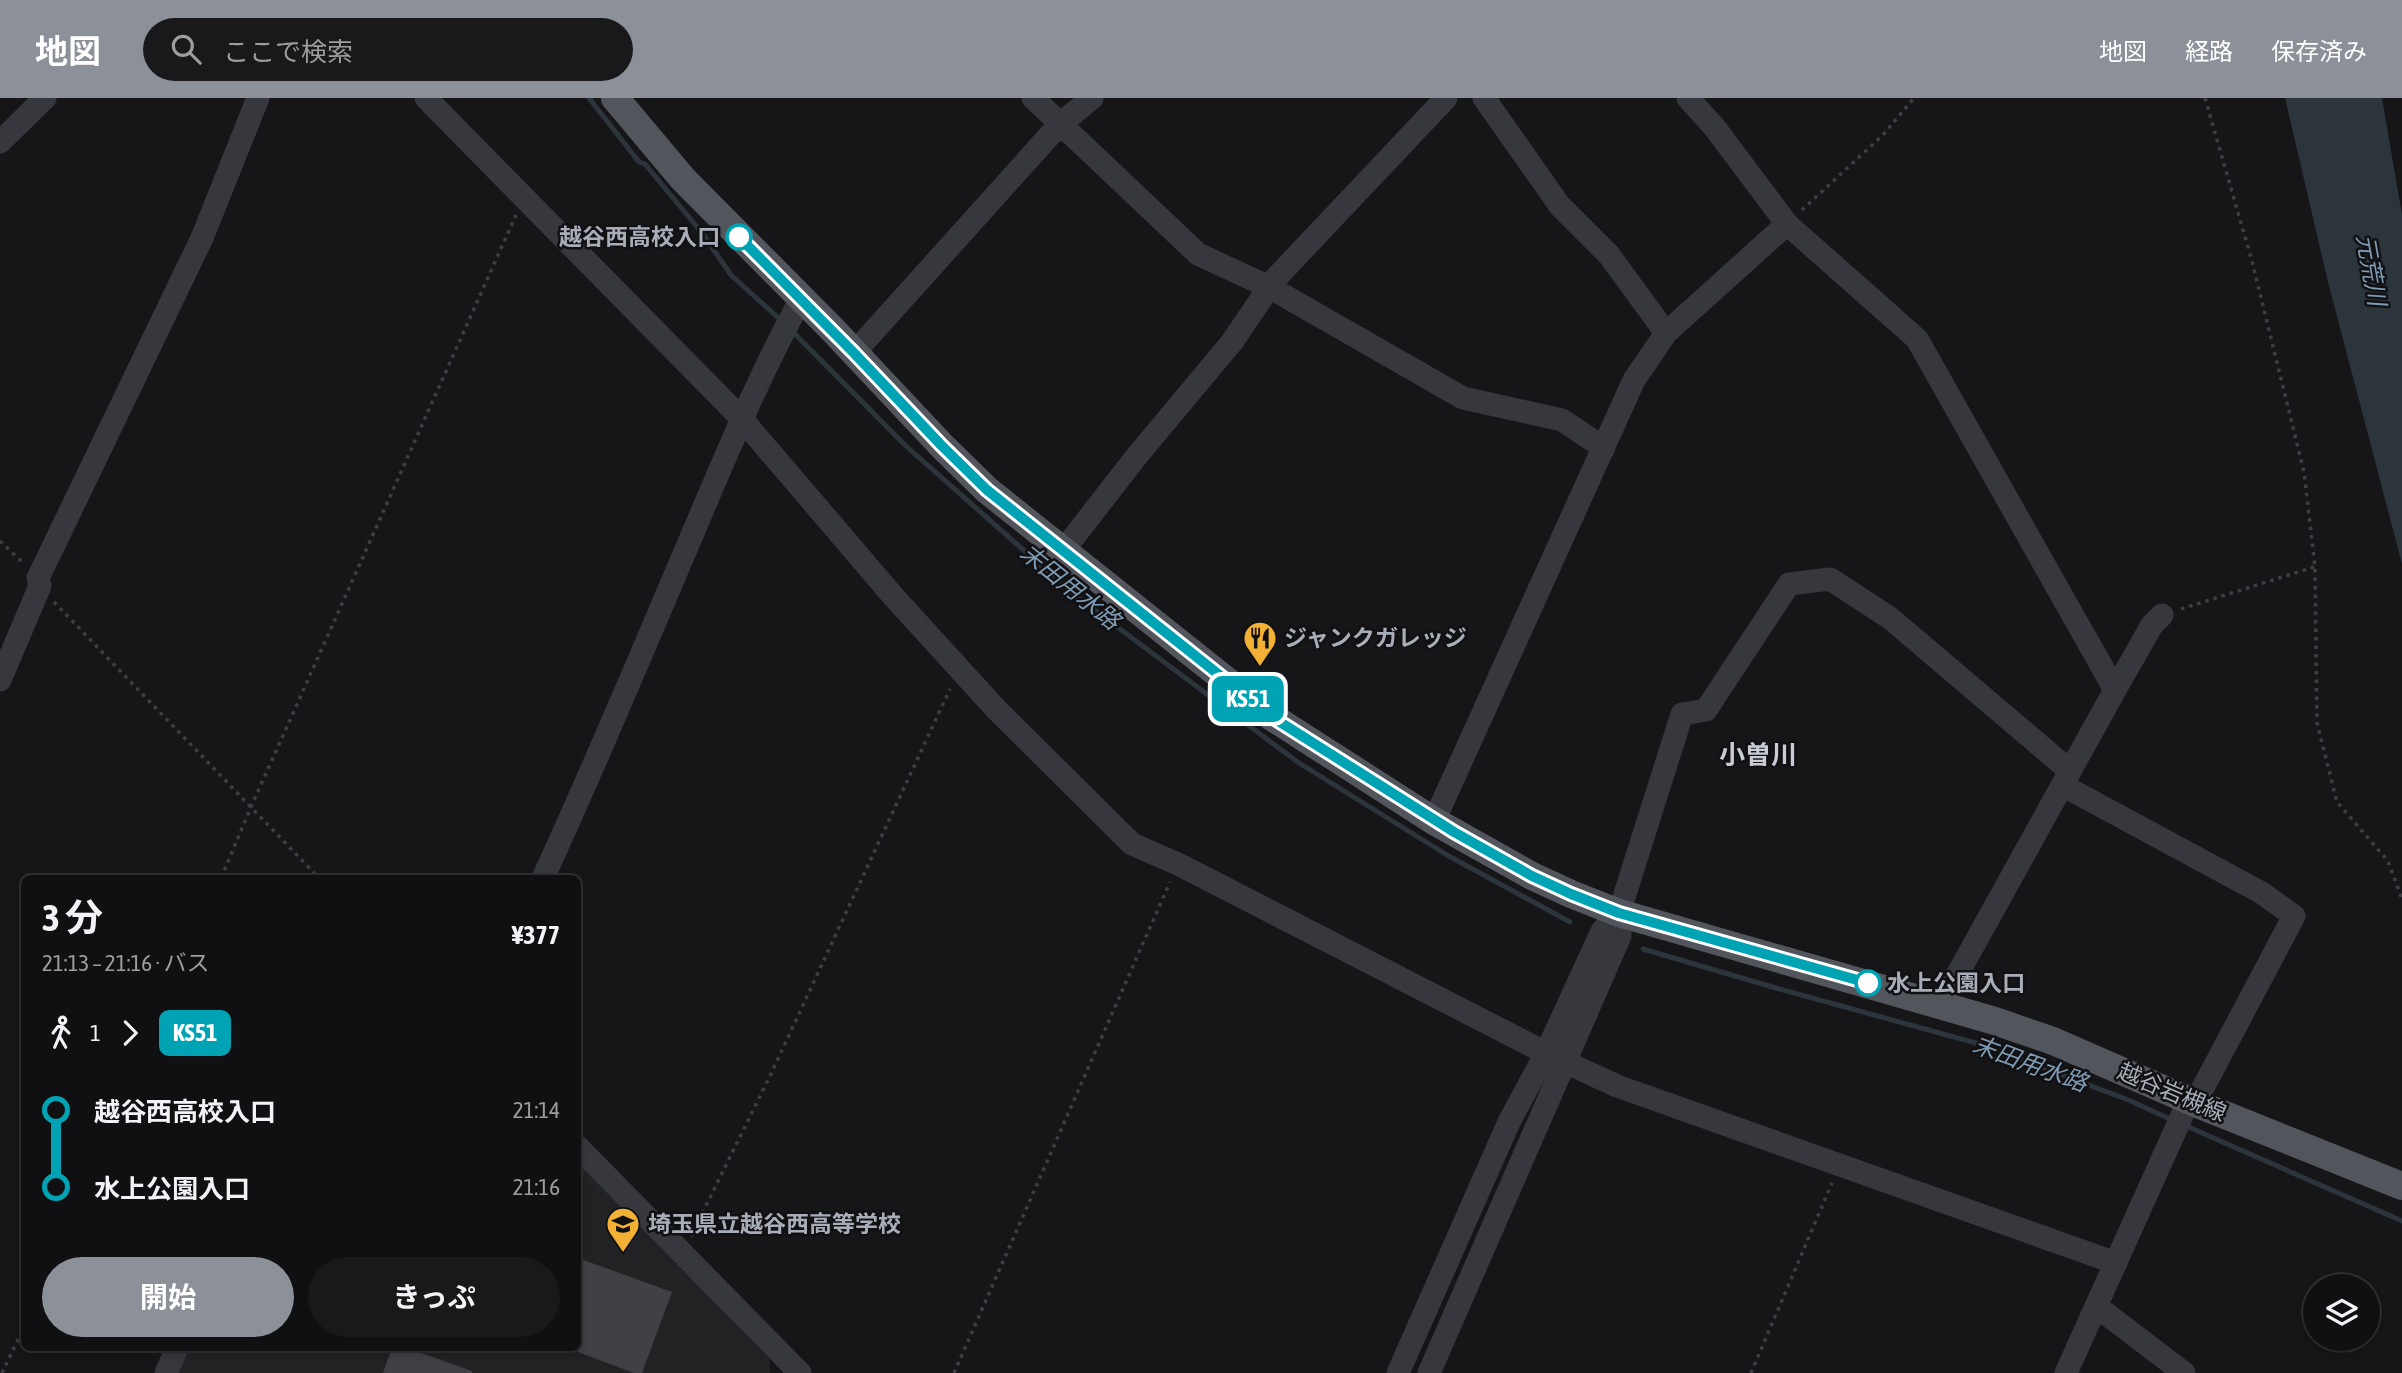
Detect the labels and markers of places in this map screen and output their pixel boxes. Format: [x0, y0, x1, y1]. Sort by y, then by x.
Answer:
place label: 越谷西高校入口 [559, 224, 720, 250]
marker: 越谷西高校入口 [726, 224, 752, 250]
restaurant icon: ジャンクガレッジ [1241, 619, 1279, 668]
place label: ジャンクガレッジ [1284, 625, 1467, 651]
marker: 水上公園入口 [1855, 970, 1881, 996]
place label: 水上公園入口 [1887, 970, 2025, 996]
school or university icon: 埼玉県立越谷西高等学校 [604, 1205, 642, 1254]
place label: 埼玉県立越谷西高等学校 [648, 1211, 901, 1237]

